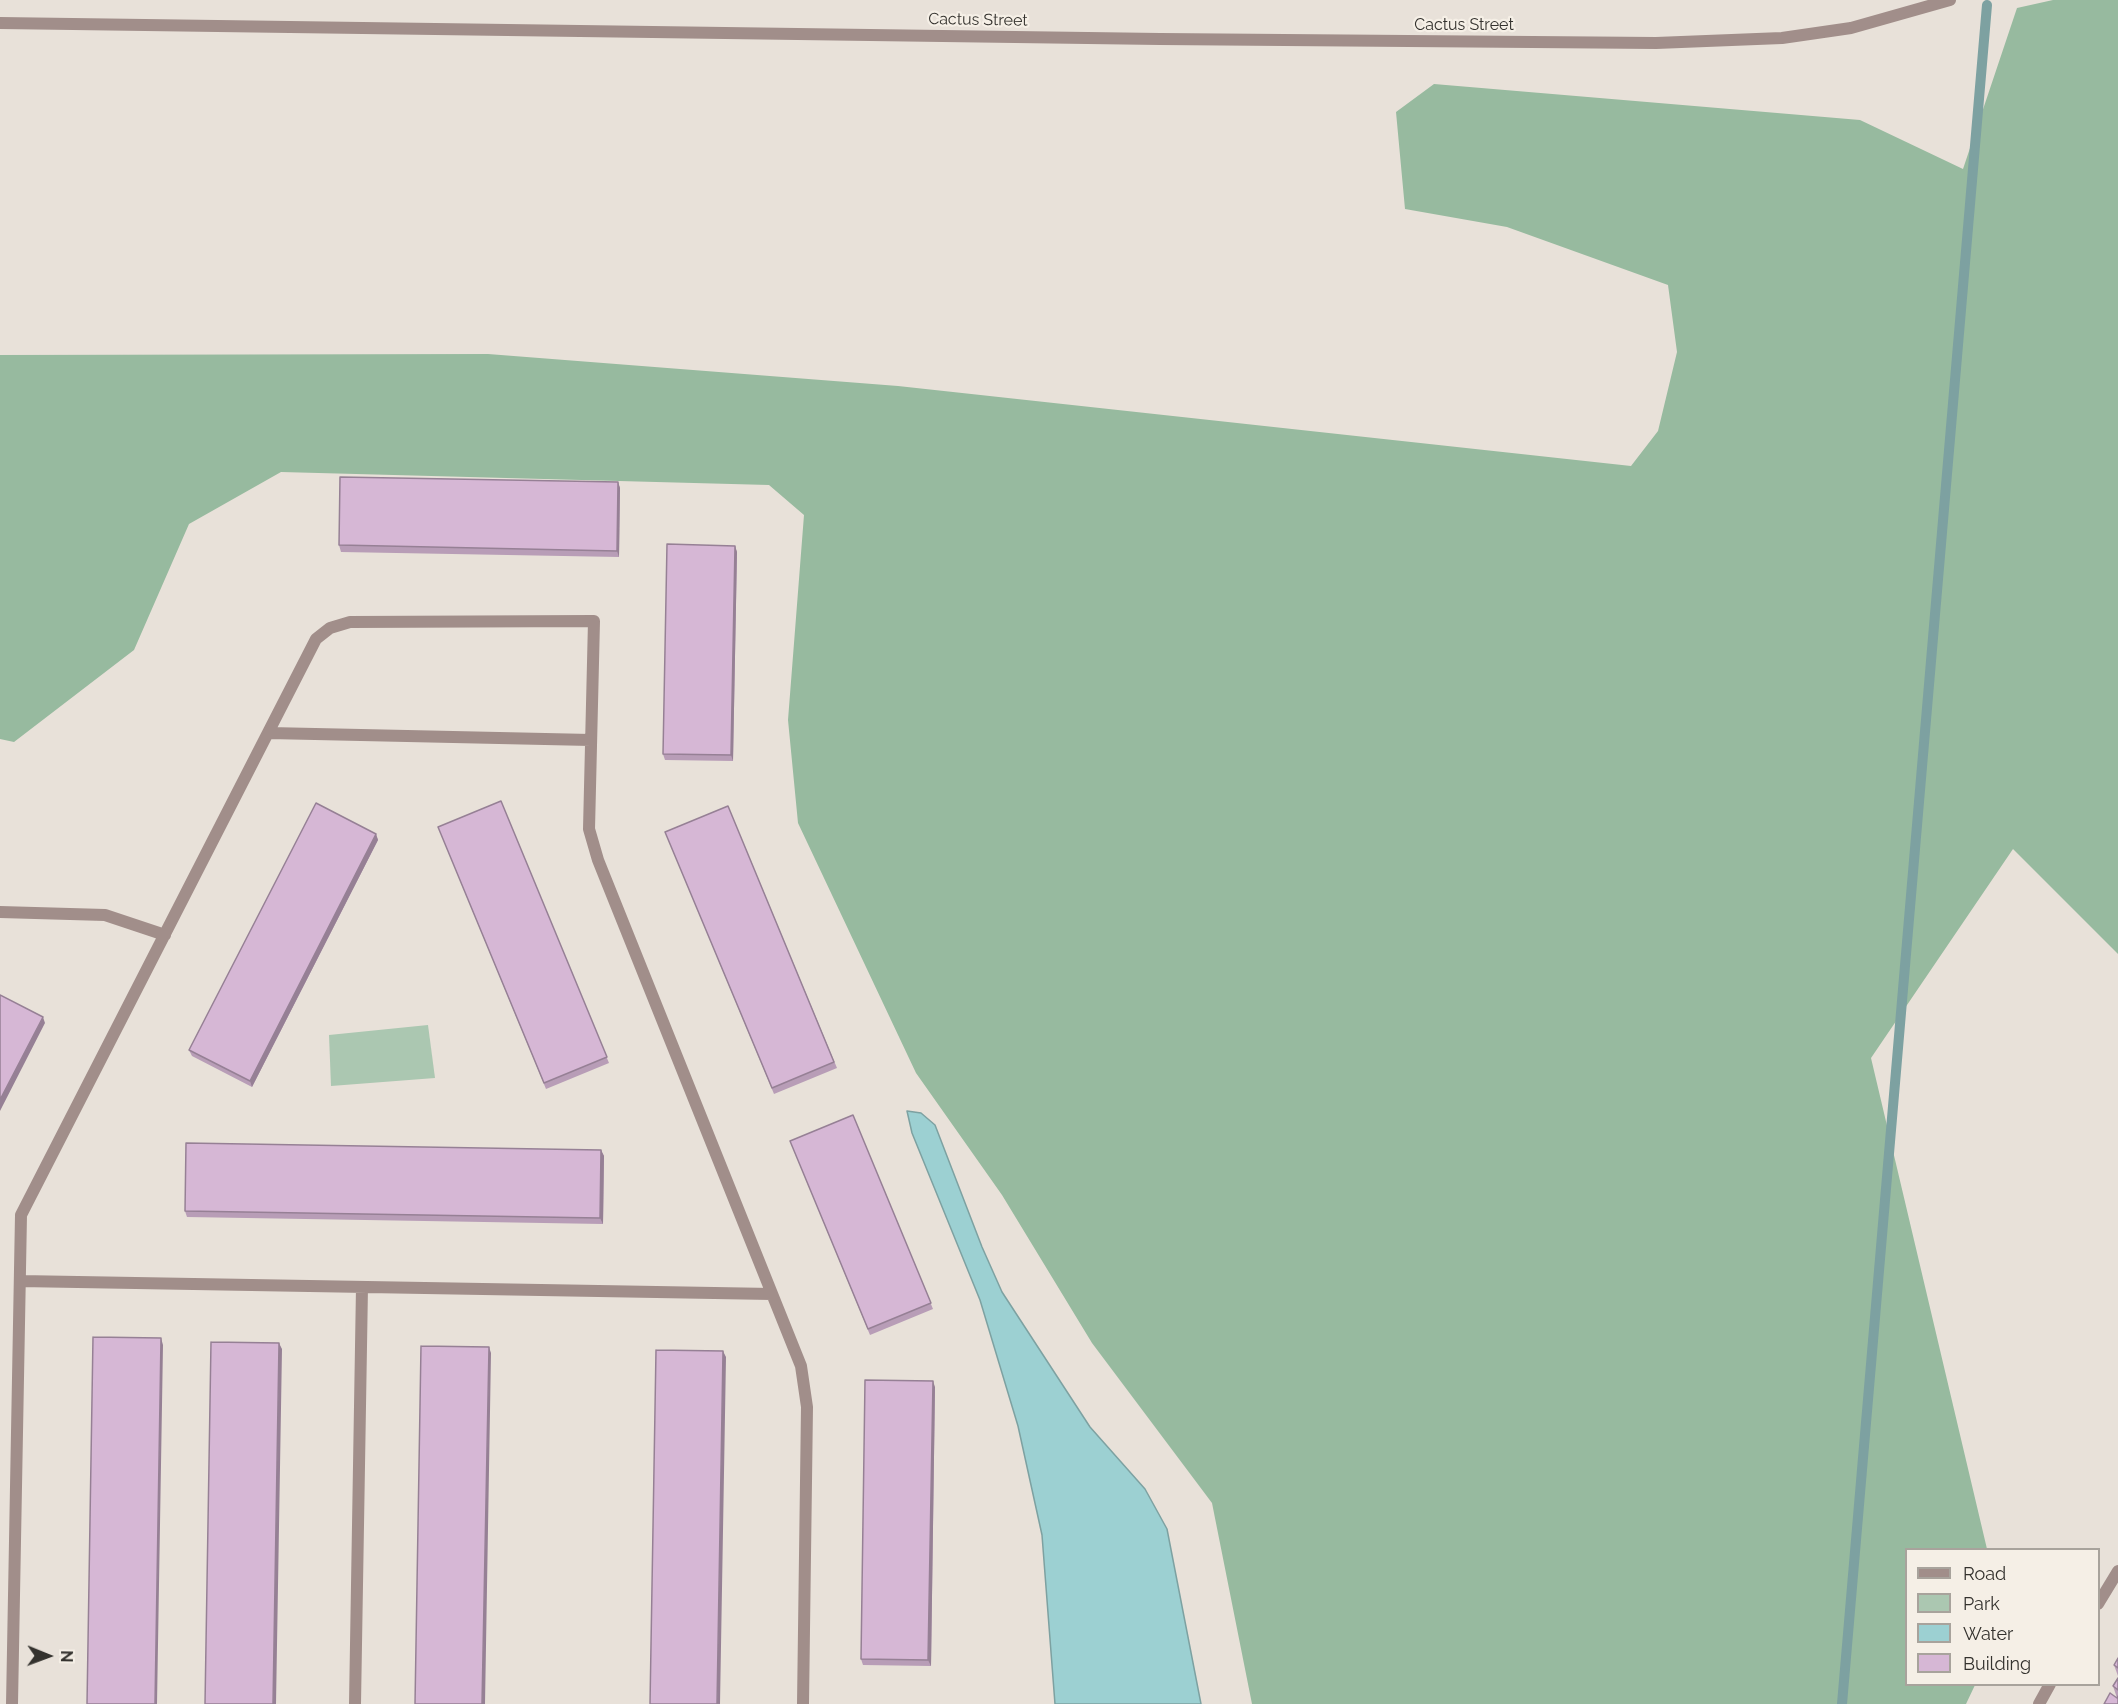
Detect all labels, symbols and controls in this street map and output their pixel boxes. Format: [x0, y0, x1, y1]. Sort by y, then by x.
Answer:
street label: Cactus Street [928, 10, 1028, 30]
street label: Cactus Street [1414, 15, 1514, 35]
legend [1905, 1548, 2100, 1686]
text: Road [1963, 1563, 2006, 1584]
text: Park [1963, 1593, 2000, 1614]
text: Water [1963, 1623, 2013, 1644]
north arrow [18, 1626, 78, 1686]
text: N [57, 1650, 76, 1663]
text: Building [1963, 1653, 2031, 1674]

